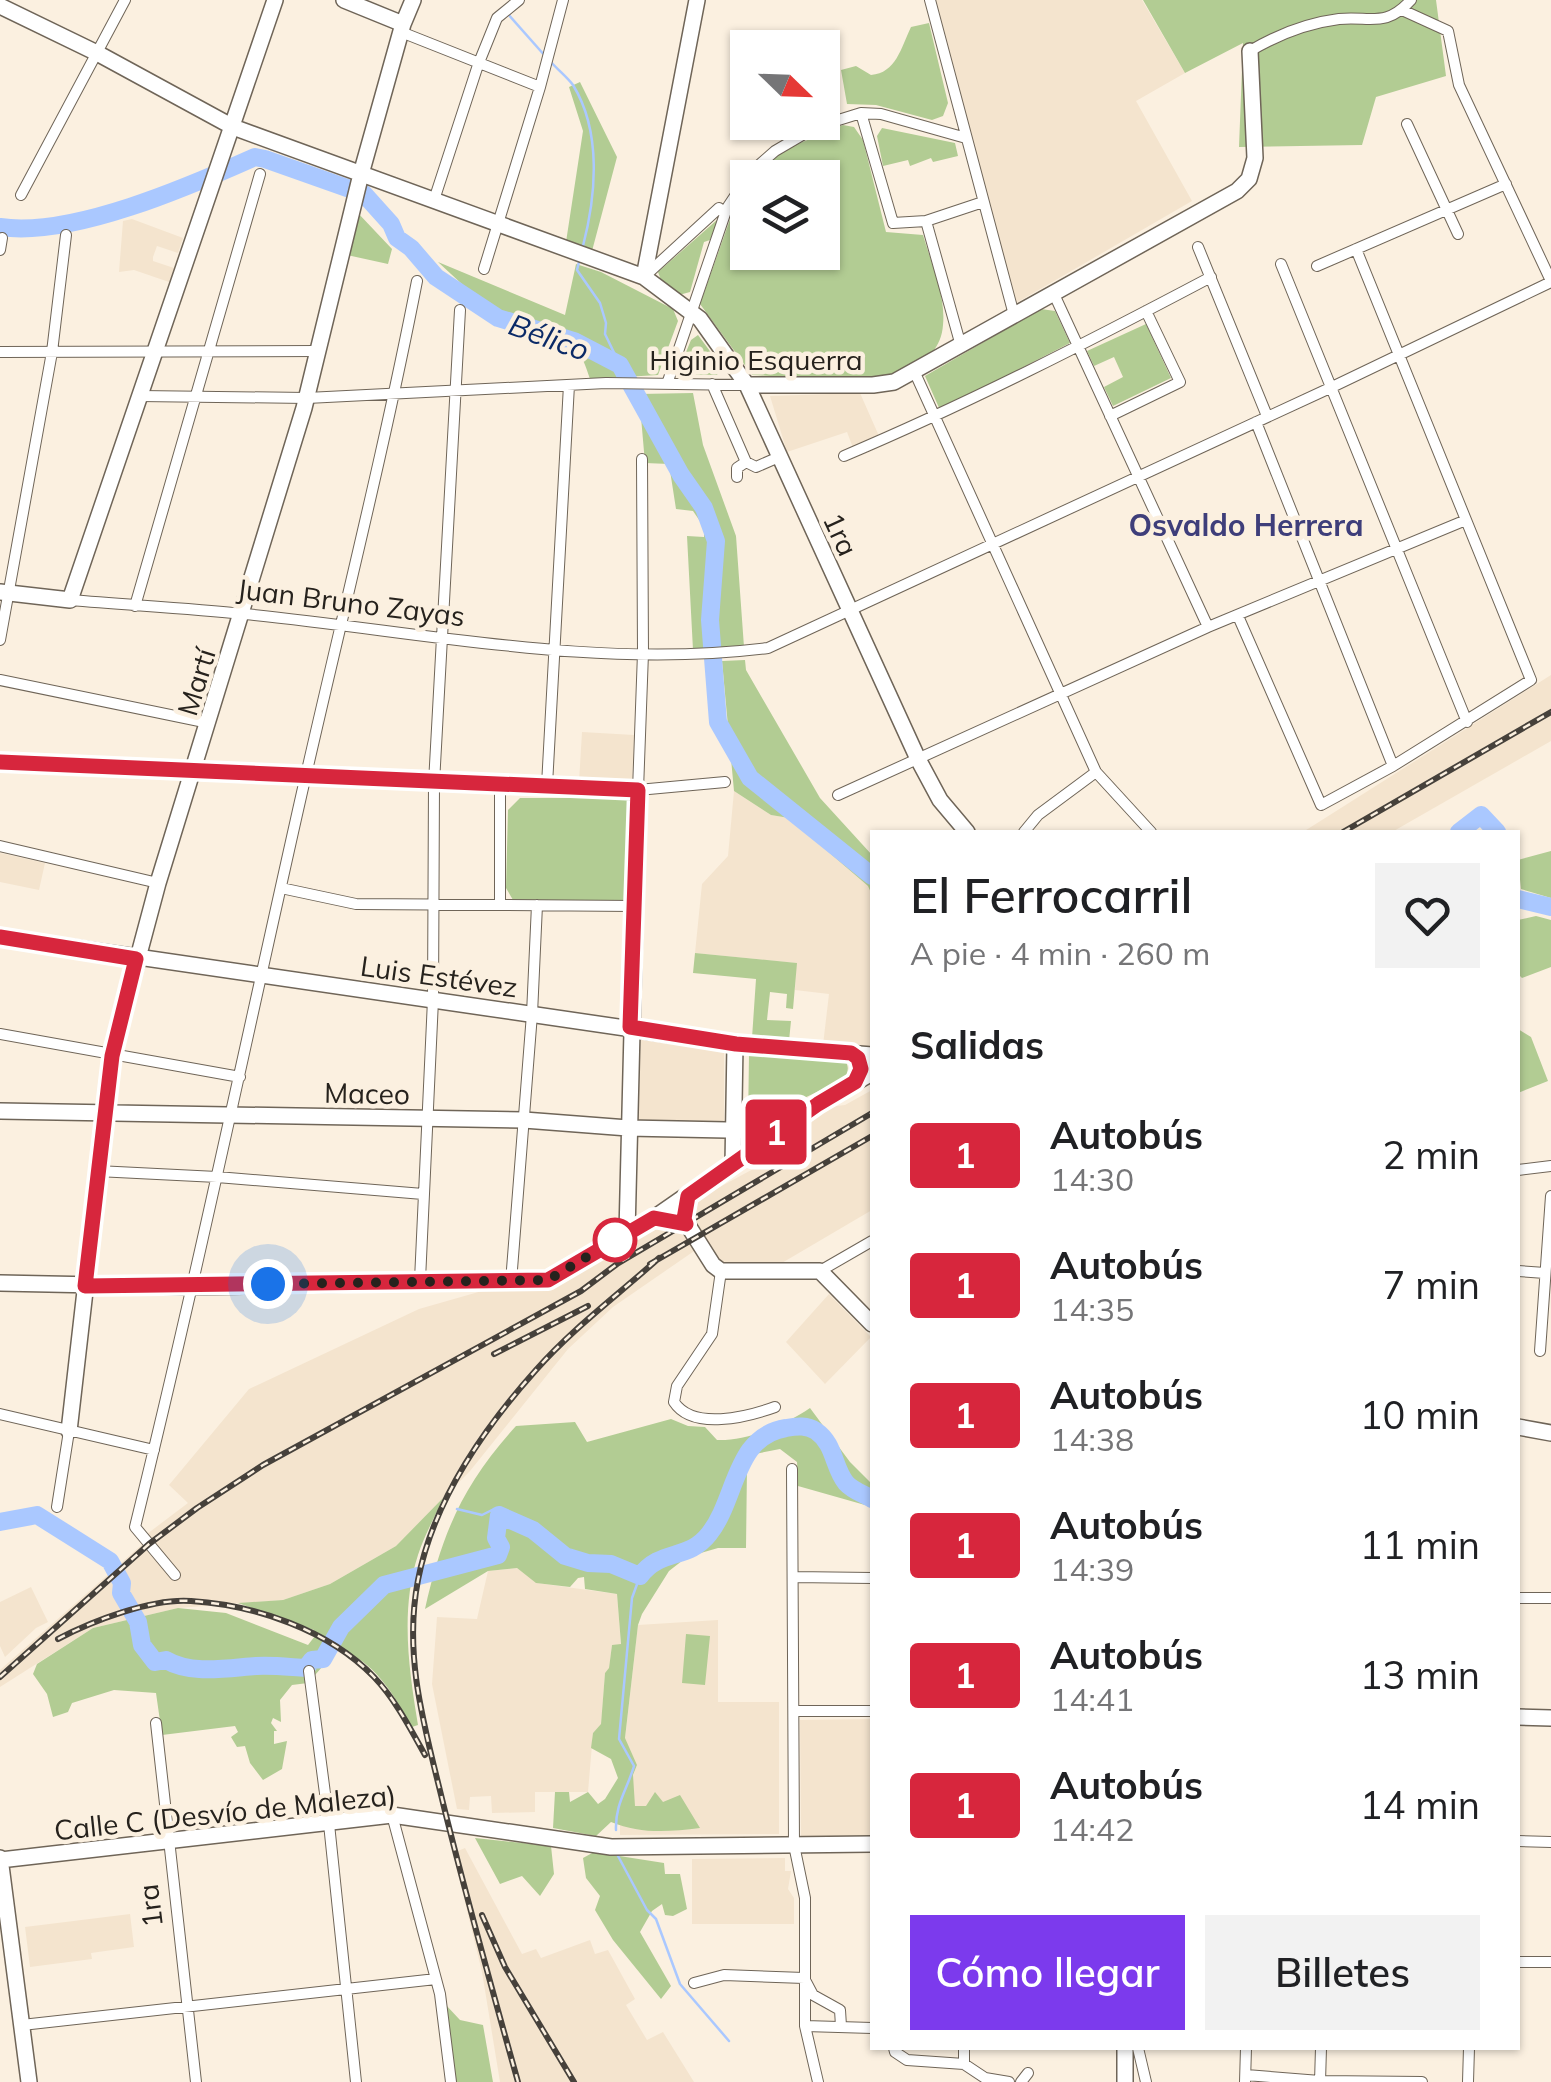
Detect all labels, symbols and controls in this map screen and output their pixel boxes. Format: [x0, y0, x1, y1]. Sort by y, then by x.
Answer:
north arrow [730, 30, 840, 140]
map controls [730, 30, 840, 270]
button: layers [730, 160, 840, 270]
water label: Bélico [504, 305, 594, 369]
street label: Higinio Esquerra [649, 342, 863, 377]
district label: Osvaldo Herrera [1128, 506, 1364, 544]
street label: 1ra [816, 507, 866, 561]
street label: Juan Bruno Zayas [235, 571, 467, 633]
street label: Martí [169, 643, 223, 720]
button: heart [1375, 863, 1480, 968]
text: El Ferrocarril [910, 865, 1193, 925]
text: A pie · 4 min · 260 m [910, 933, 1210, 973]
street label: Luis Estévez [358, 948, 520, 1004]
text: Salidas [910, 1021, 1044, 1069]
street label: Maceo [324, 1075, 410, 1111]
line badge: 1 [744, 1100, 808, 1164]
text: 1 [765, 1110, 787, 1154]
text: Autobús [1050, 1111, 1203, 1159]
text: 2 min [1383, 1131, 1480, 1179]
text: 1 [954, 1133, 976, 1177]
text: 14:30 [1050, 1159, 1134, 1199]
unlabelled marker [594, 1219, 636, 1261]
text: Autobús [1050, 1241, 1203, 1289]
your location [243, 1259, 293, 1309]
text: 7 min [1383, 1261, 1480, 1309]
text: 1 [954, 1263, 976, 1307]
text: 14:35 [1050, 1289, 1134, 1329]
text: Autobús [1050, 1371, 1203, 1419]
text: 10 min [1360, 1391, 1480, 1439]
text: 1 [954, 1393, 976, 1437]
text: 14:38 [1050, 1419, 1134, 1459]
text: Autobús [1050, 1501, 1203, 1549]
text: 11 min [1360, 1521, 1480, 1569]
text: 1 [954, 1523, 976, 1567]
text: 14:39 [1050, 1549, 1134, 1589]
text: Autobús [1050, 1631, 1203, 1679]
text: 13 min [1360, 1651, 1480, 1699]
text: 1 [954, 1653, 976, 1697]
text: 14:41 [1050, 1679, 1134, 1719]
text: Autobús [1050, 1761, 1203, 1809]
street label: Calle C (Desvío de Maleza) [52, 1777, 398, 1847]
text: 14 min [1360, 1781, 1480, 1829]
text: 1 [954, 1783, 976, 1827]
text: 14:42 [1050, 1809, 1134, 1849]
street label: 1ra [130, 1882, 170, 1930]
button: Cómo llegar [910, 1915, 1185, 2030]
button: Billetes [1205, 1915, 1480, 2030]

